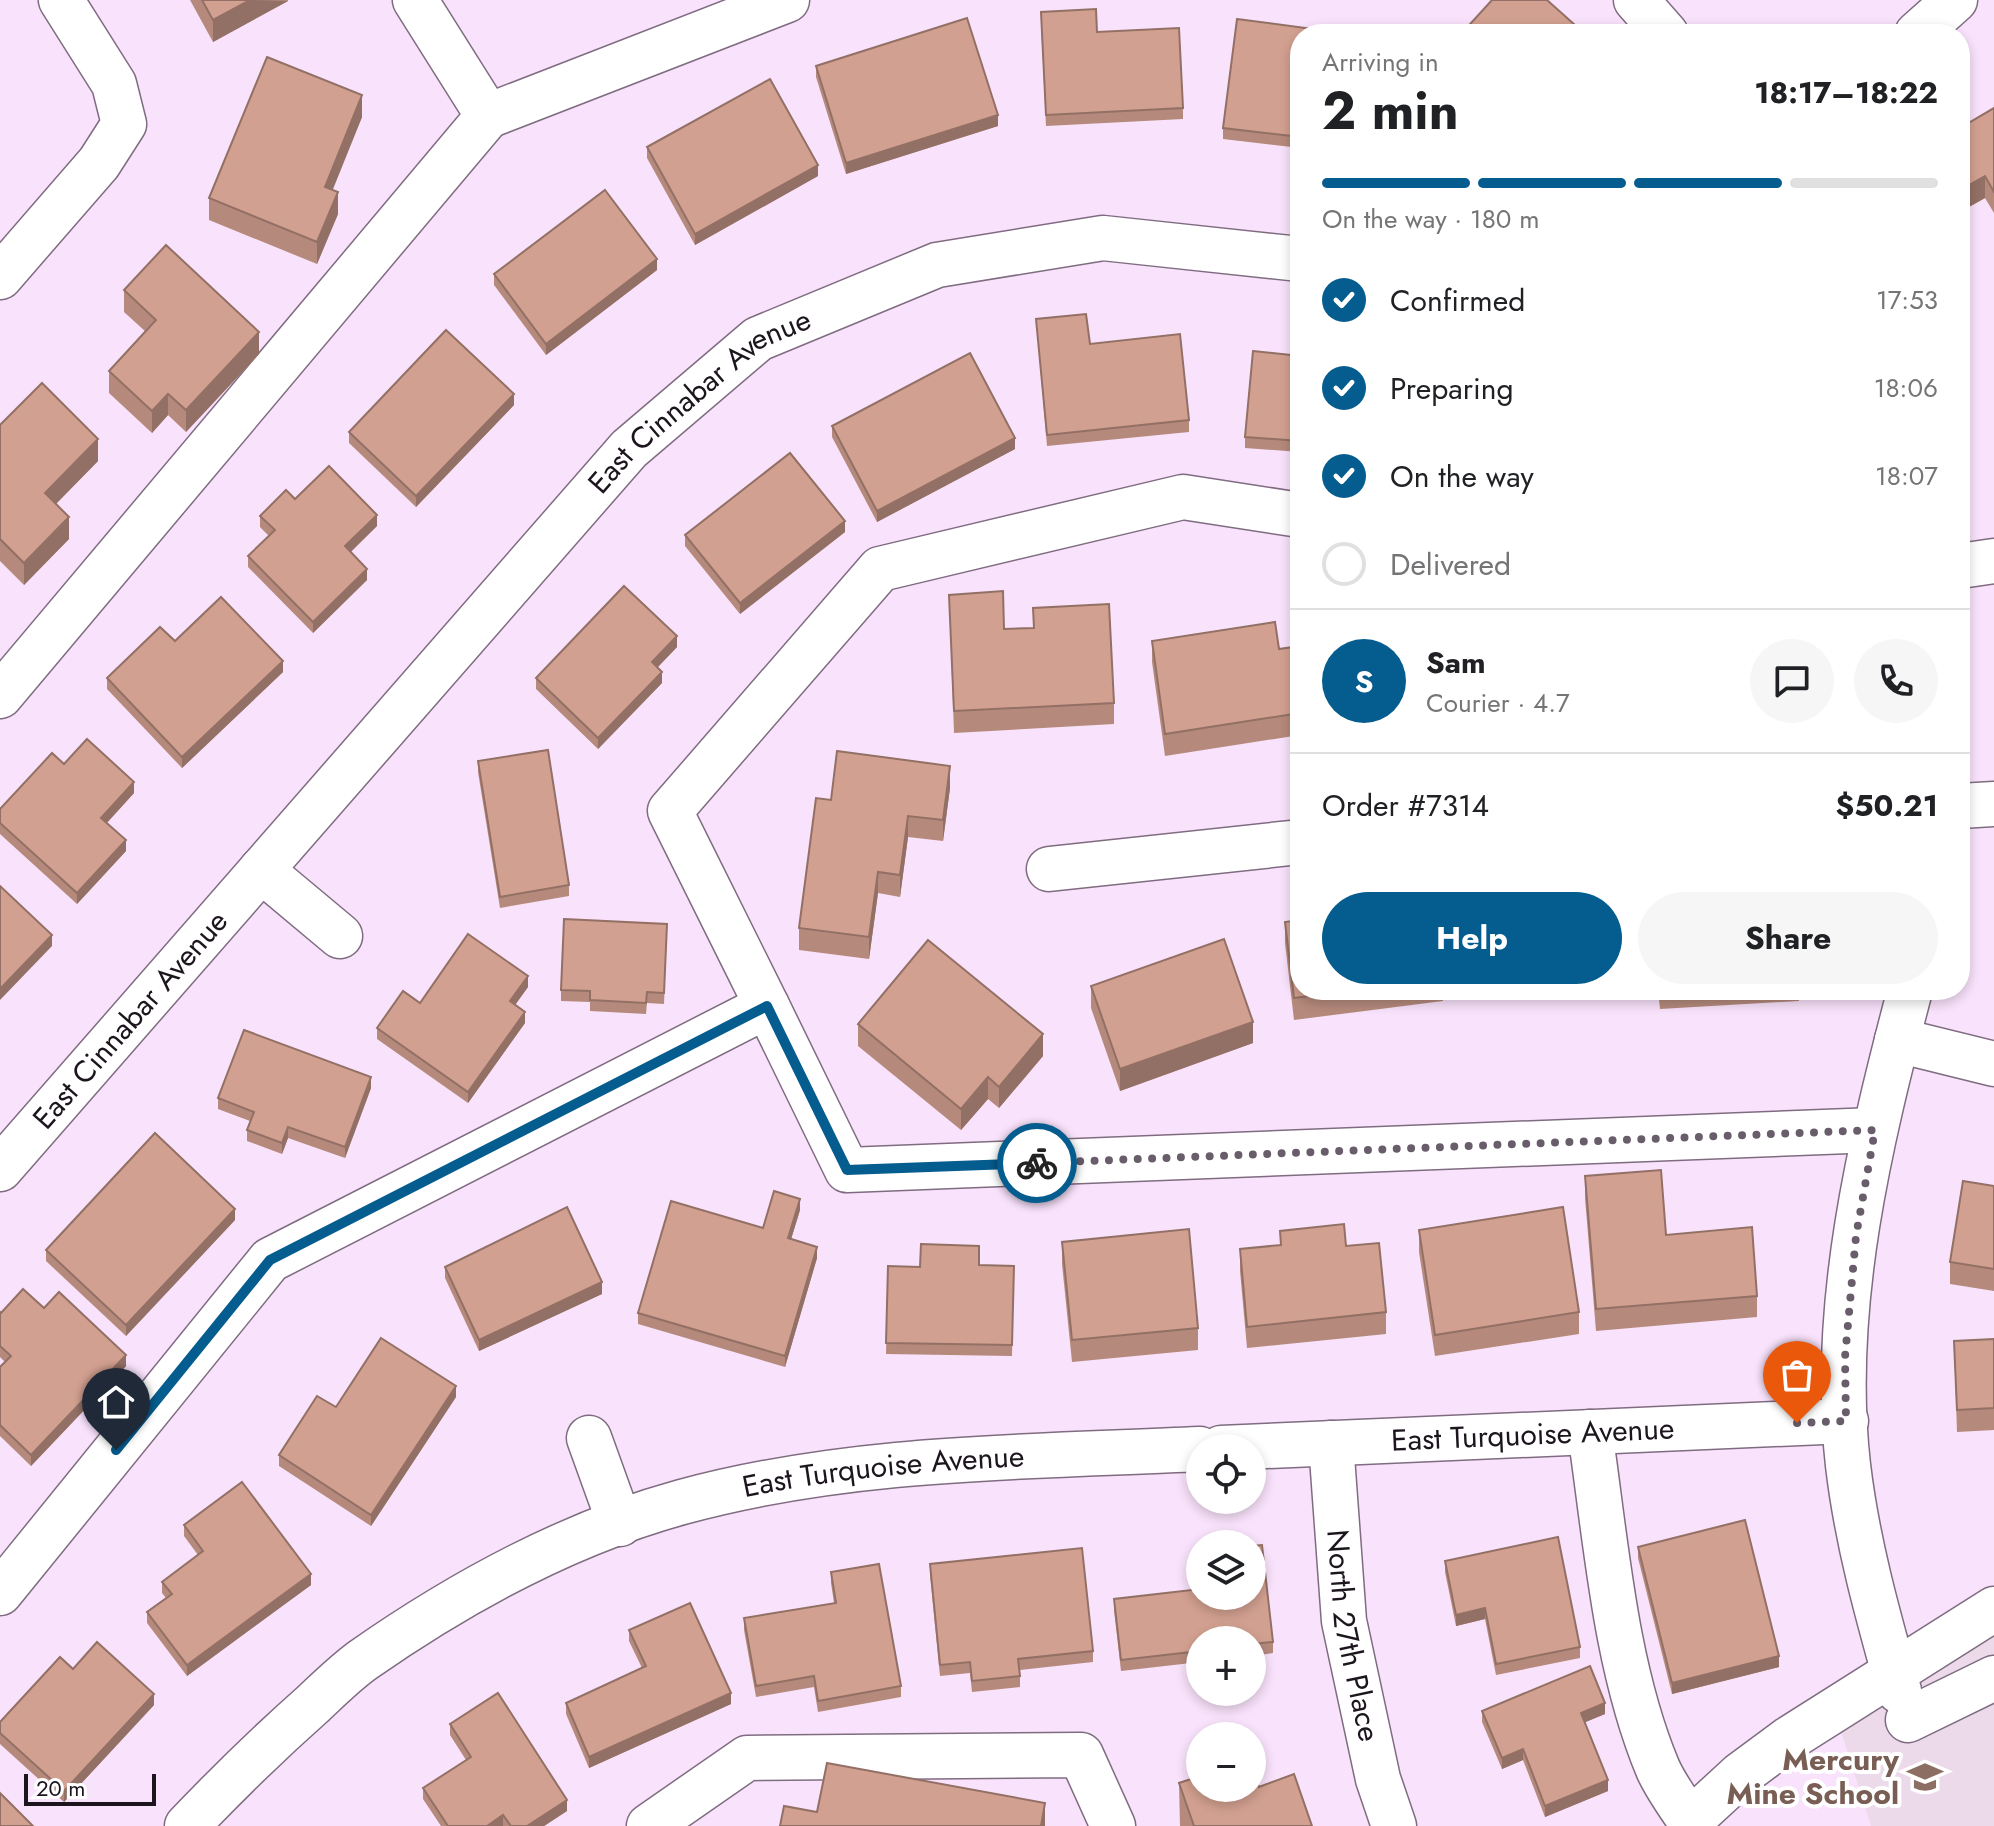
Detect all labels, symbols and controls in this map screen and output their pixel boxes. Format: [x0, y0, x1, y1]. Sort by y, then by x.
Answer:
text: Arriving in [1322, 43, 1439, 81]
text: 18:17–18:22 [1754, 71, 1938, 114]
text: 2 min [1322, 73, 1459, 149]
text: On the way · 180 m [1322, 200, 1540, 238]
icon: check [1322, 278, 1366, 322]
text: Confirmed [1390, 279, 1525, 322]
text: 17:53 [1876, 281, 1938, 319]
street label: East Cinnabar Avenue [578, 298, 817, 503]
icon: check [1322, 366, 1366, 410]
text: Preparing [1390, 367, 1514, 410]
text: 18:06 [1874, 369, 1938, 407]
icon: check [1322, 454, 1366, 498]
text: On the way [1390, 455, 1534, 498]
text: 18:07 [1875, 457, 1938, 495]
text: Delivered [1390, 543, 1511, 586]
button: chat [1750, 639, 1834, 723]
button: phone [1854, 639, 1938, 723]
text: Sam [1426, 641, 1486, 684]
text: S [1355, 660, 1373, 703]
text: Courier · 4.7 [1426, 684, 1570, 722]
text: Order #7314 [1322, 784, 1489, 827]
text: $50.21 [1836, 784, 1938, 827]
button: Help [1322, 892, 1622, 984]
button: Share [1638, 892, 1938, 984]
street label: East Cinnabar Avenue [22, 901, 237, 1138]
courier [997, 1123, 1077, 1203]
icon: bike [1015, 1141, 1059, 1185]
pin [1763, 1341, 1831, 1423]
icon: bag [1775, 1353, 1819, 1397]
pin [82, 1368, 150, 1450]
icon: home [94, 1380, 138, 1424]
street label: East Turquoise Avenue [1390, 1406, 1675, 1462]
street label: East Turquoise Avenue [738, 1434, 1025, 1508]
map controls [1186, 1434, 1266, 1802]
button: locate [1186, 1434, 1266, 1514]
street label: North 27th Place [1316, 1528, 1391, 1745]
button: layers [1186, 1530, 1266, 1610]
button: + [1186, 1626, 1266, 1706]
button: − [1186, 1722, 1266, 1802]
place label: Mercury Mine School [1726, 1738, 1899, 1815]
school or university icon: Mercury Mine School [1906, 1758, 1944, 1796]
scale bar [24, 1770, 156, 1806]
text: 20 m [36, 1772, 85, 1804]

